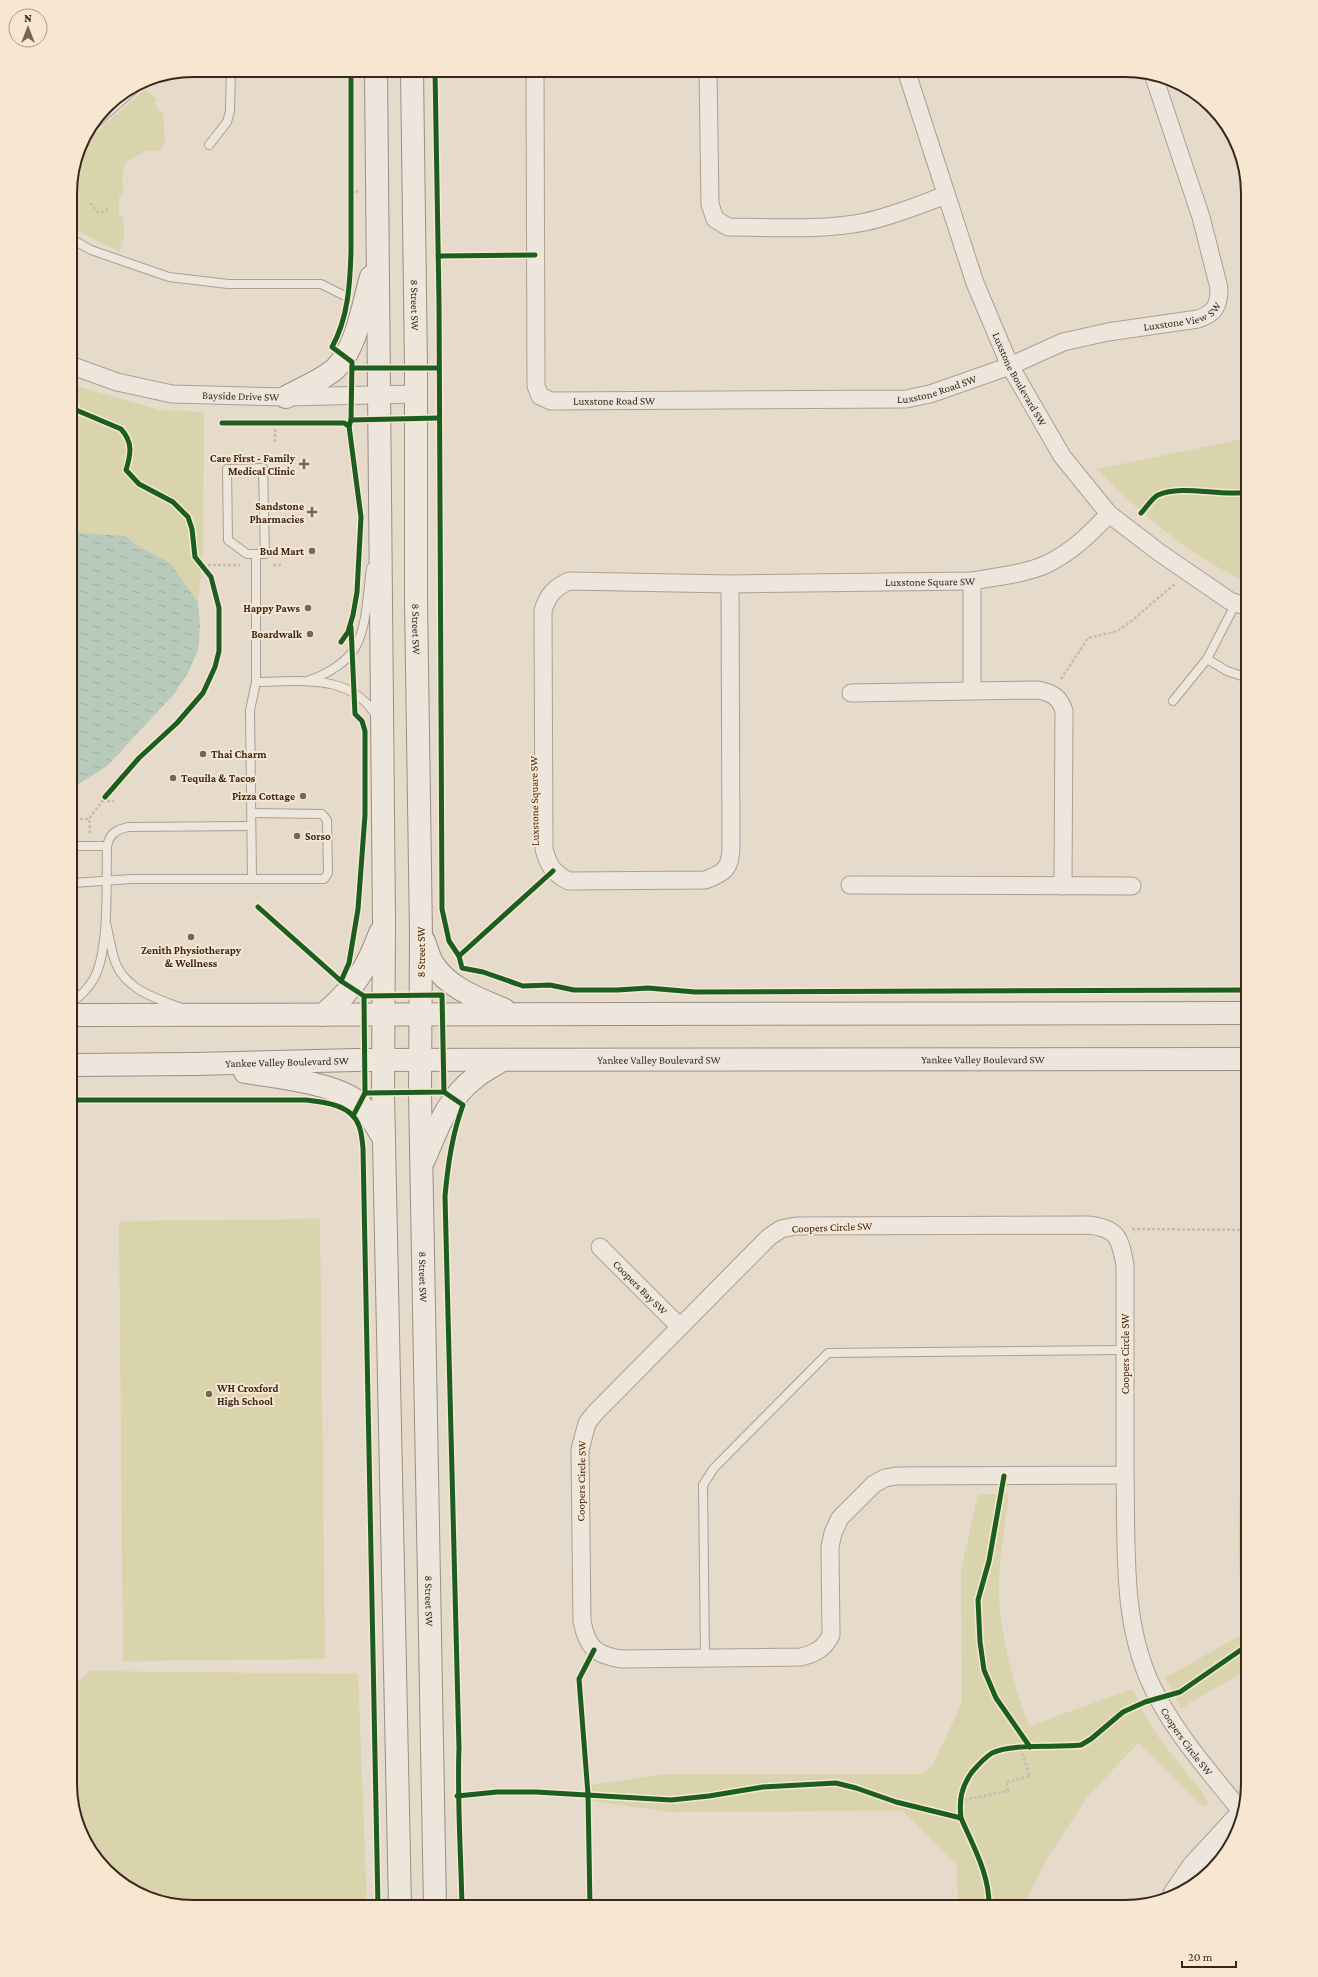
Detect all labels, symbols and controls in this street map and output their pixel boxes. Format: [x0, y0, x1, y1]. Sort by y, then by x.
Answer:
north arrow [8, 8, 48, 48]
text: N [24, 12, 32, 24]
street label: 8 Street SW [409, 279, 422, 331]
street label: Luxstone View SW [1143, 299, 1224, 333]
street label: Luxstone Boulevard SW [990, 330, 1050, 429]
street label: Luxstone Road SW [897, 372, 979, 405]
street label: Bayside Drive SW [202, 389, 280, 403]
street label: Luxstone Road SW [573, 394, 656, 407]
place label: Care First - Family Medical Clinic [210, 452, 296, 477]
marker: Care First - Family Medical Clinic [298, 458, 310, 470]
place label: Sandstone Pharmacies [249, 500, 305, 525]
marker: Sandstone Pharmacies [307, 507, 317, 517]
place label: Bud Mart [260, 545, 304, 557]
marker: Bud Mart [307, 546, 317, 556]
street label: Luxstone Square SW [885, 575, 976, 588]
place label: Happy Paws [243, 602, 301, 614]
marker: Happy Paws [303, 603, 313, 613]
street label: 8 Street SW [410, 603, 423, 655]
place label: Boardwalk [251, 628, 303, 640]
marker: Boardwalk [305, 629, 315, 639]
place label: Thai Charm [211, 748, 267, 760]
marker: Thai Charm [198, 749, 208, 759]
street label: Luxstone Square SW [527, 755, 542, 846]
place label: Tequila & Tacos [181, 772, 256, 784]
marker: Tequila & Tacos [168, 773, 178, 783]
place label: Pizza Cottage [232, 790, 295, 802]
marker: Pizza Cottage [298, 791, 308, 801]
place label: Sorso [305, 830, 331, 842]
marker: Sorso [292, 831, 302, 841]
street label: 8 Street SW [415, 926, 427, 977]
marker: Zenith Physiotherapy & Wellness [186, 932, 196, 942]
place label: Zenith Physiotherapy & Wellness [141, 944, 242, 969]
street label: Yankee Valley Boulevard SW [921, 1053, 1046, 1066]
street label: Yankee Valley Boulevard SW [225, 1054, 350, 1069]
street label: Yankee Valley Boulevard SW [597, 1054, 722, 1067]
street label: Coopers Circle SW [791, 1220, 873, 1235]
street label: 8 Street SW [417, 1251, 430, 1303]
street label: Coopers Bay SW [611, 1258, 670, 1317]
street label: Coopers Circle SW [1119, 1313, 1132, 1394]
place label: WH Croxford High School [216, 1382, 278, 1407]
marker: WH Croxford High School [204, 1389, 214, 1399]
street label: Coopers Circle SW [574, 1440, 589, 1521]
street label: 8 Street SW [423, 1575, 436, 1627]
street label: Coopers Circle SW [1159, 1705, 1216, 1778]
scale bar [1182, 1943, 1236, 1969]
text: 20 m [1188, 1950, 1213, 1964]

